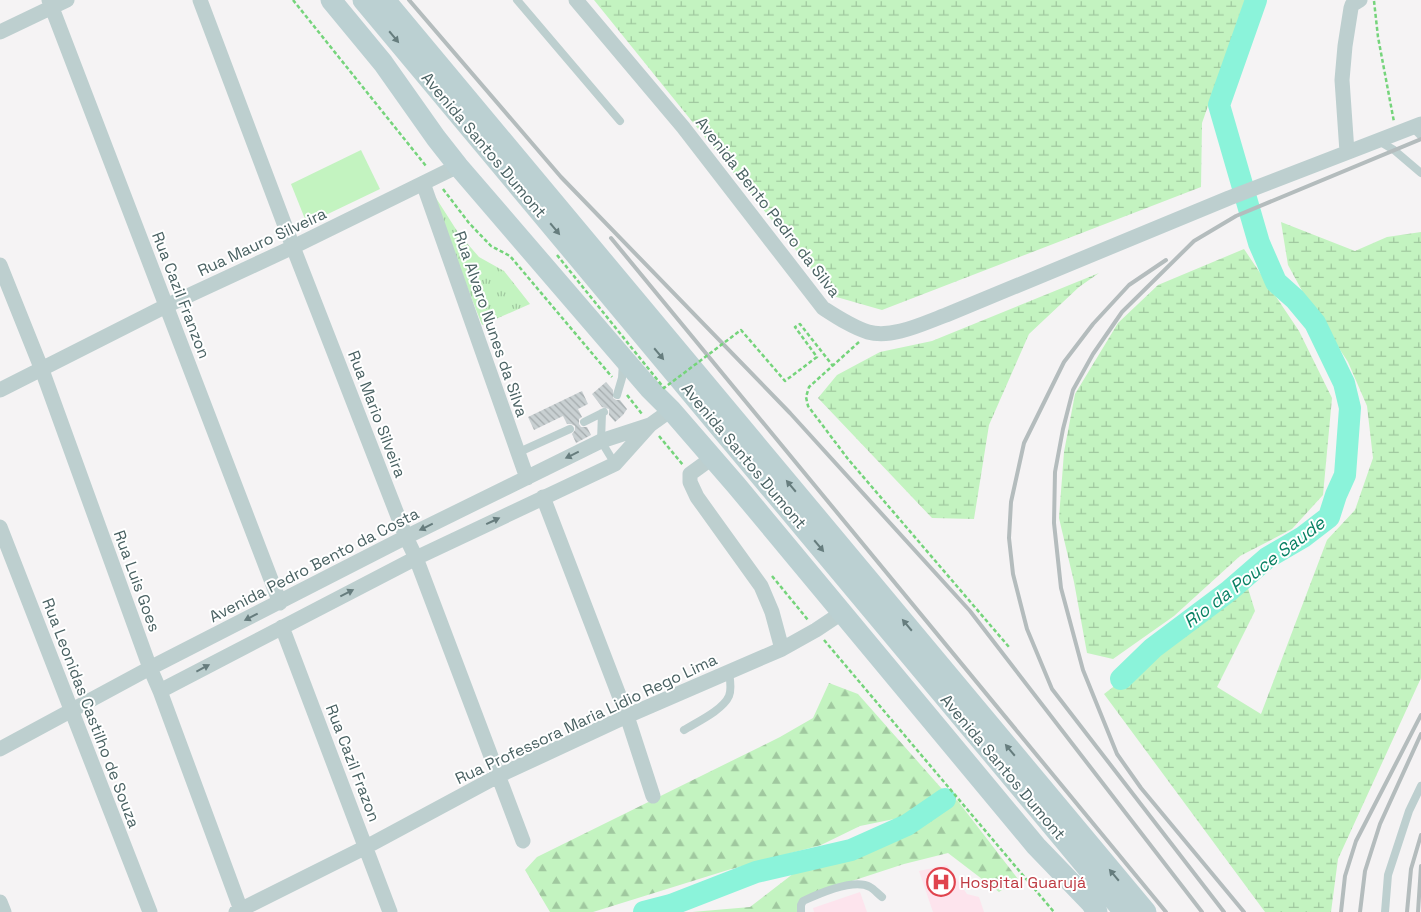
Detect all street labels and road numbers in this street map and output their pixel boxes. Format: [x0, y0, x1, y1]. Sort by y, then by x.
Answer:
street label: Avenida Santos Dumont [417, 68, 551, 222]
street label: Avenida Bento Pedro da Silva [691, 113, 845, 301]
street label: Rua Mauro Silveira [194, 203, 330, 281]
street label: Rua Alvaro Nunes da Silva [449, 228, 533, 420]
street label: Rua Cazil Franzon [147, 229, 215, 361]
street label: Rua Mario Silveira [343, 347, 411, 481]
street label: Avenida Santos Dumont [677, 379, 811, 533]
street label: Avenida Pedro Bento da Costa [205, 503, 423, 627]
street label: Rua Luis Goes [109, 527, 165, 635]
street label: Rua Leonidas Castilho de Souza [37, 595, 145, 831]
street label: Rua Professora Maria Lidio Rego Lima [452, 649, 720, 789]
street label: Avenida Santos Dumont [936, 690, 1070, 844]
street label: Rua Cazil Frazon [321, 701, 385, 825]

